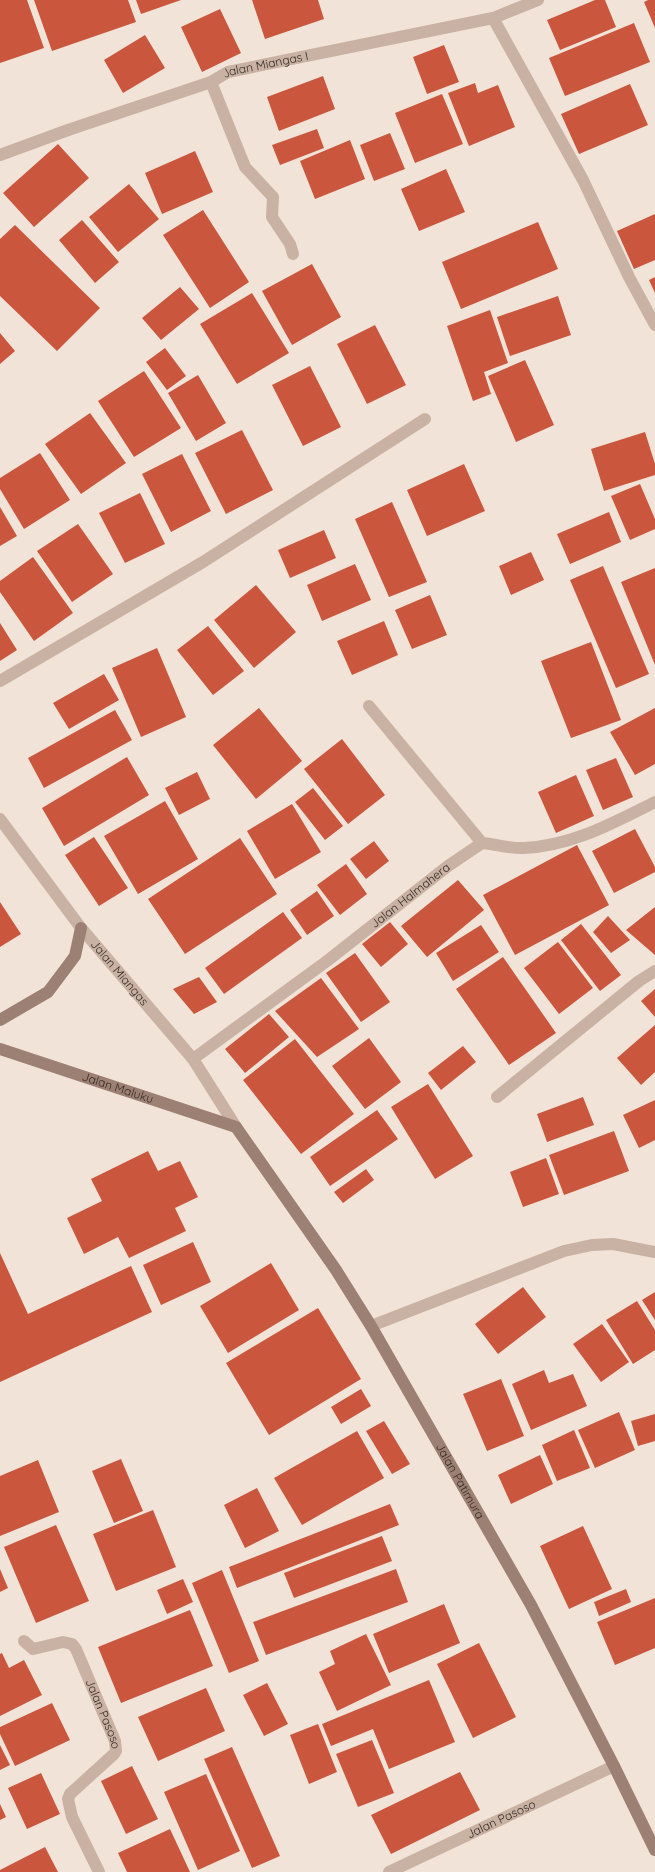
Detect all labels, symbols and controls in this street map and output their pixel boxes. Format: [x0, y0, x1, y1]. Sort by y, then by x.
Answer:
street label: Jalan Miangas I [219, 48, 310, 81]
street label: Jalan Halmahera [367, 859, 453, 931]
street label: Jalan Miangas [88, 937, 152, 1009]
street label: Jalan Maluku [80, 1069, 156, 1106]
street label: Jalan Patimura [433, 1440, 488, 1522]
street label: Jalan Pasoso [83, 1676, 124, 1750]
street label: Jalan Pasoso [464, 1796, 538, 1841]

